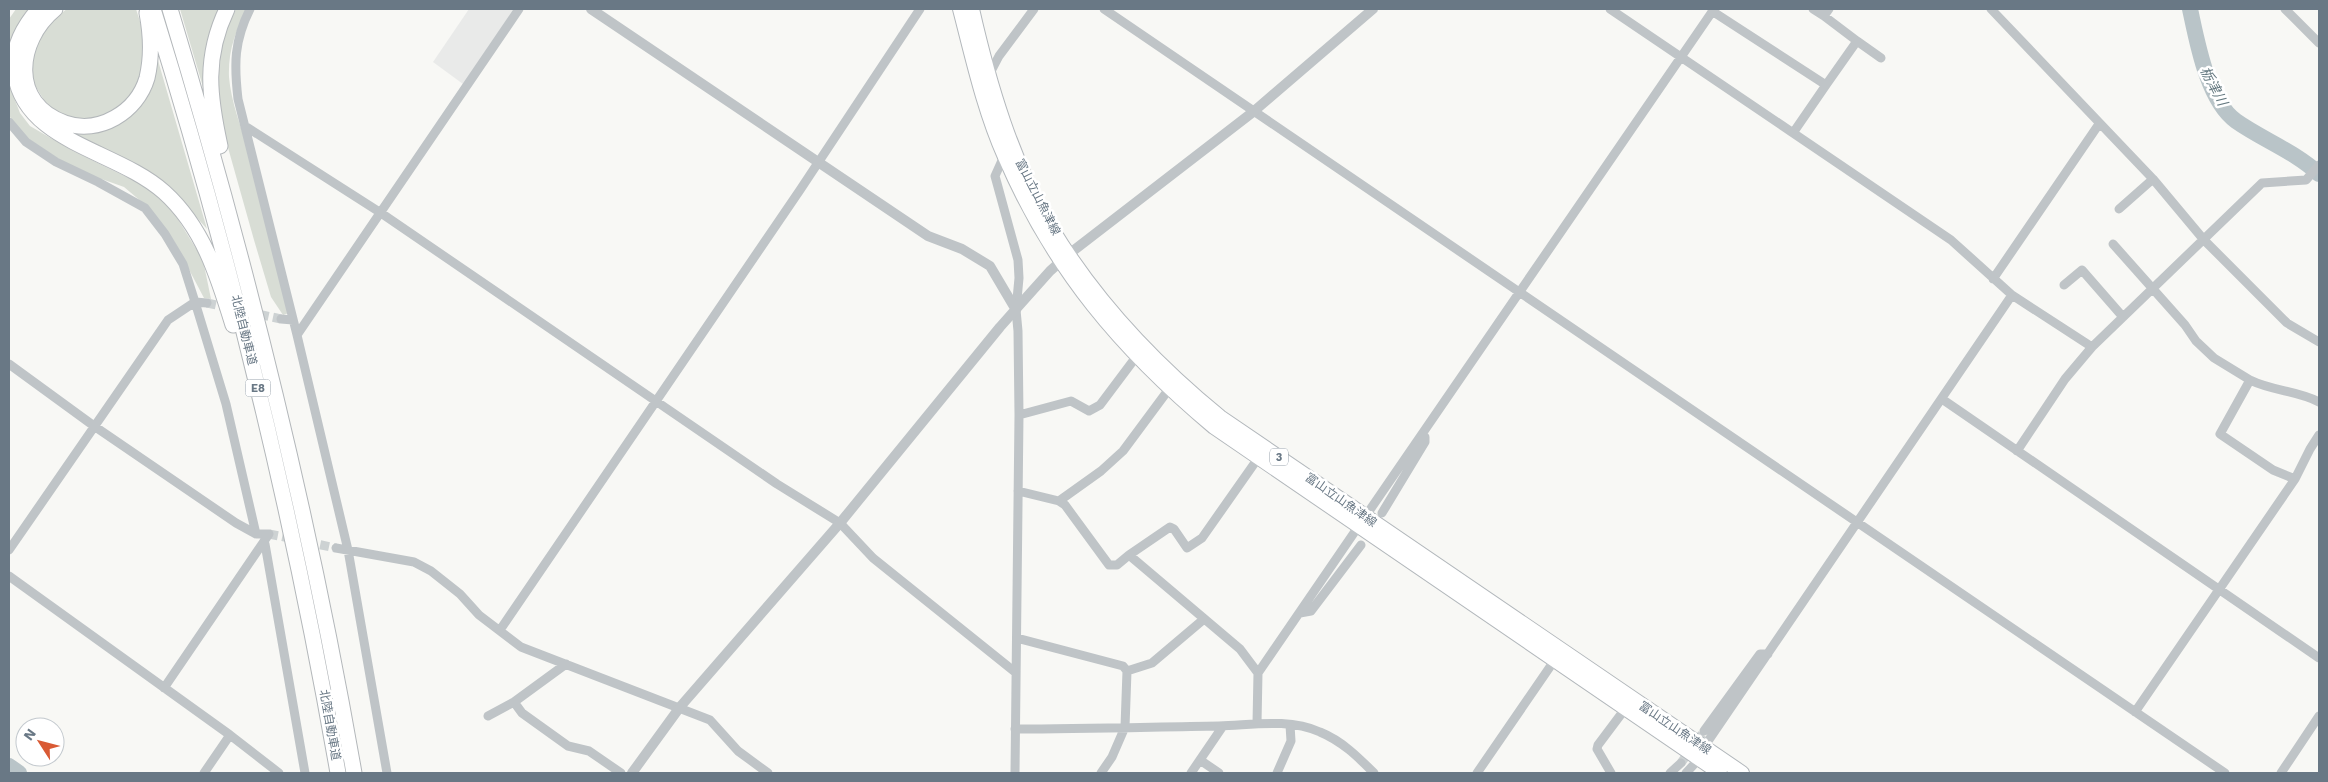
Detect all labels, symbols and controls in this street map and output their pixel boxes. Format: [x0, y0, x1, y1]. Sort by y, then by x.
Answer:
water label: 栃津川 [2197, 64, 2232, 110]
street label: 富山立山魚津線 [1013, 156, 1063, 238]
street label: 北陸自動車道 [228, 293, 260, 367]
road number: E8 [246, 379, 270, 396]
road number: 3 [1270, 448, 1288, 466]
street label: 富山立山魚津線 [1303, 470, 1379, 530]
street label: 北陸自動車道 [317, 688, 343, 762]
street label: 富山立山魚津線 [1636, 699, 1714, 757]
north arrow [15, 717, 65, 767]
text: N [20, 725, 39, 743]

